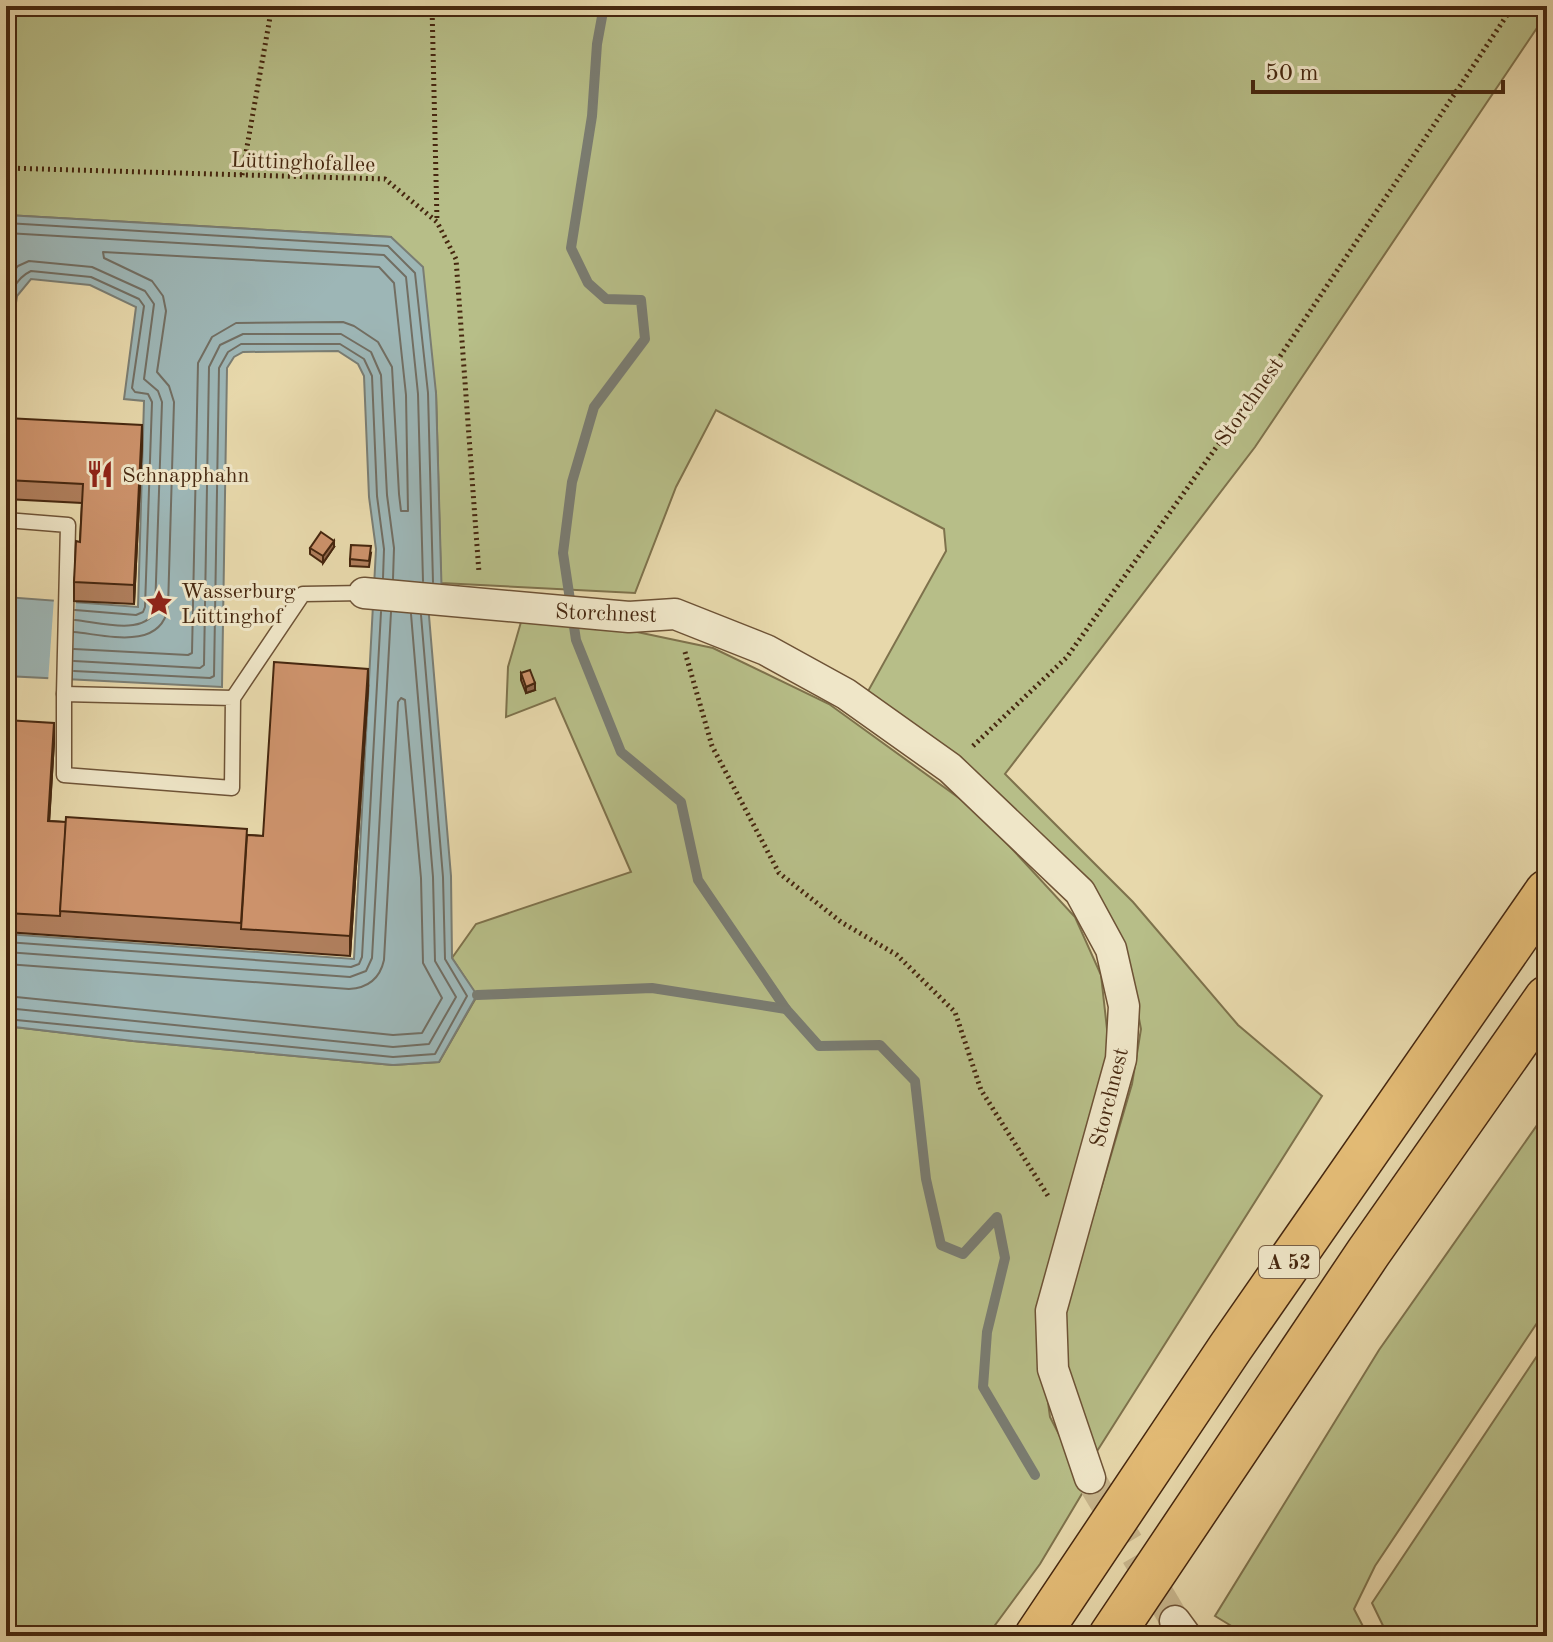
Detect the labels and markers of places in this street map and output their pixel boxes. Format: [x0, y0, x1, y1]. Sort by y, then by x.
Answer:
restaurant icon: Schnapphahn [85, 459, 115, 489]
place label: Schnapphahn [122, 465, 250, 487]
place label: Wasserburg Lüttinghof [181, 581, 296, 628]
place icon: Wasserburg Lüttinghof [144, 588, 174, 618]

